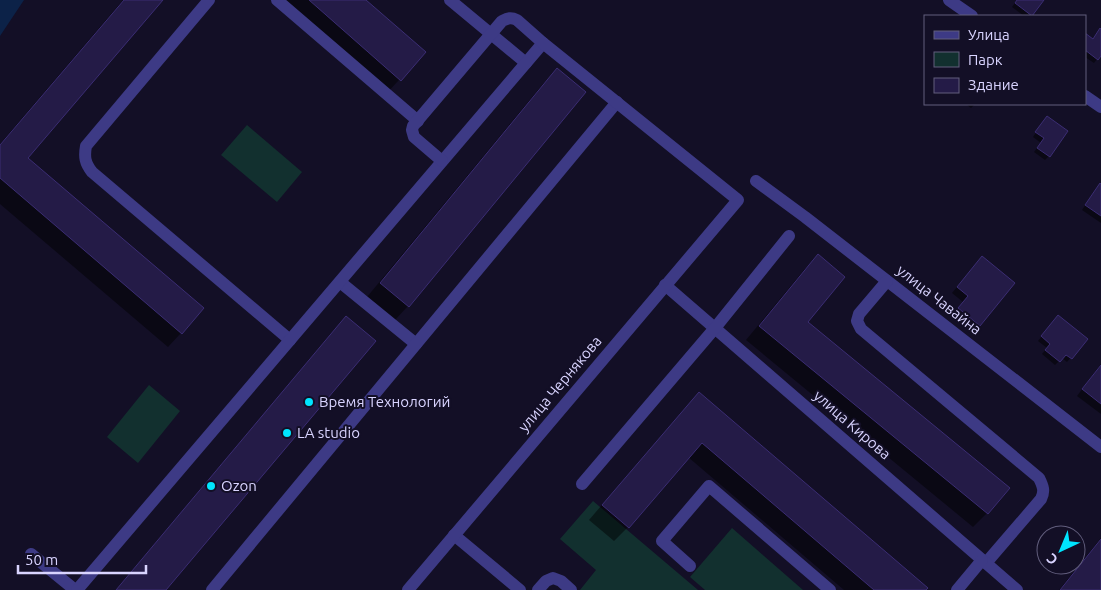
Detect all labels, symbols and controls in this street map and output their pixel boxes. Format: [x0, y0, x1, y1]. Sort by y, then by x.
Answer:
legend [924, 15, 1086, 105]
text: Улица [968, 26, 1010, 43]
text: Парк [968, 51, 1003, 68]
text: Здание [968, 76, 1019, 93]
street label: улица Чавайна [894, 261, 985, 338]
street label: улица Чернякова [515, 332, 605, 435]
street label: улица Кирова [811, 387, 894, 463]
place label: Время Технологий [319, 393, 450, 410]
marker: Время Технологий [303, 396, 315, 408]
place label: LА studio [297, 424, 360, 441]
marker: LА studio [281, 427, 293, 439]
place label: Ozon [221, 477, 257, 494]
marker: Ozon [205, 480, 217, 492]
north arrow [1036, 525, 1086, 575]
scale bar [18, 542, 145, 574]
text: С [1043, 550, 1061, 568]
text: 50 m [25, 551, 58, 568]

